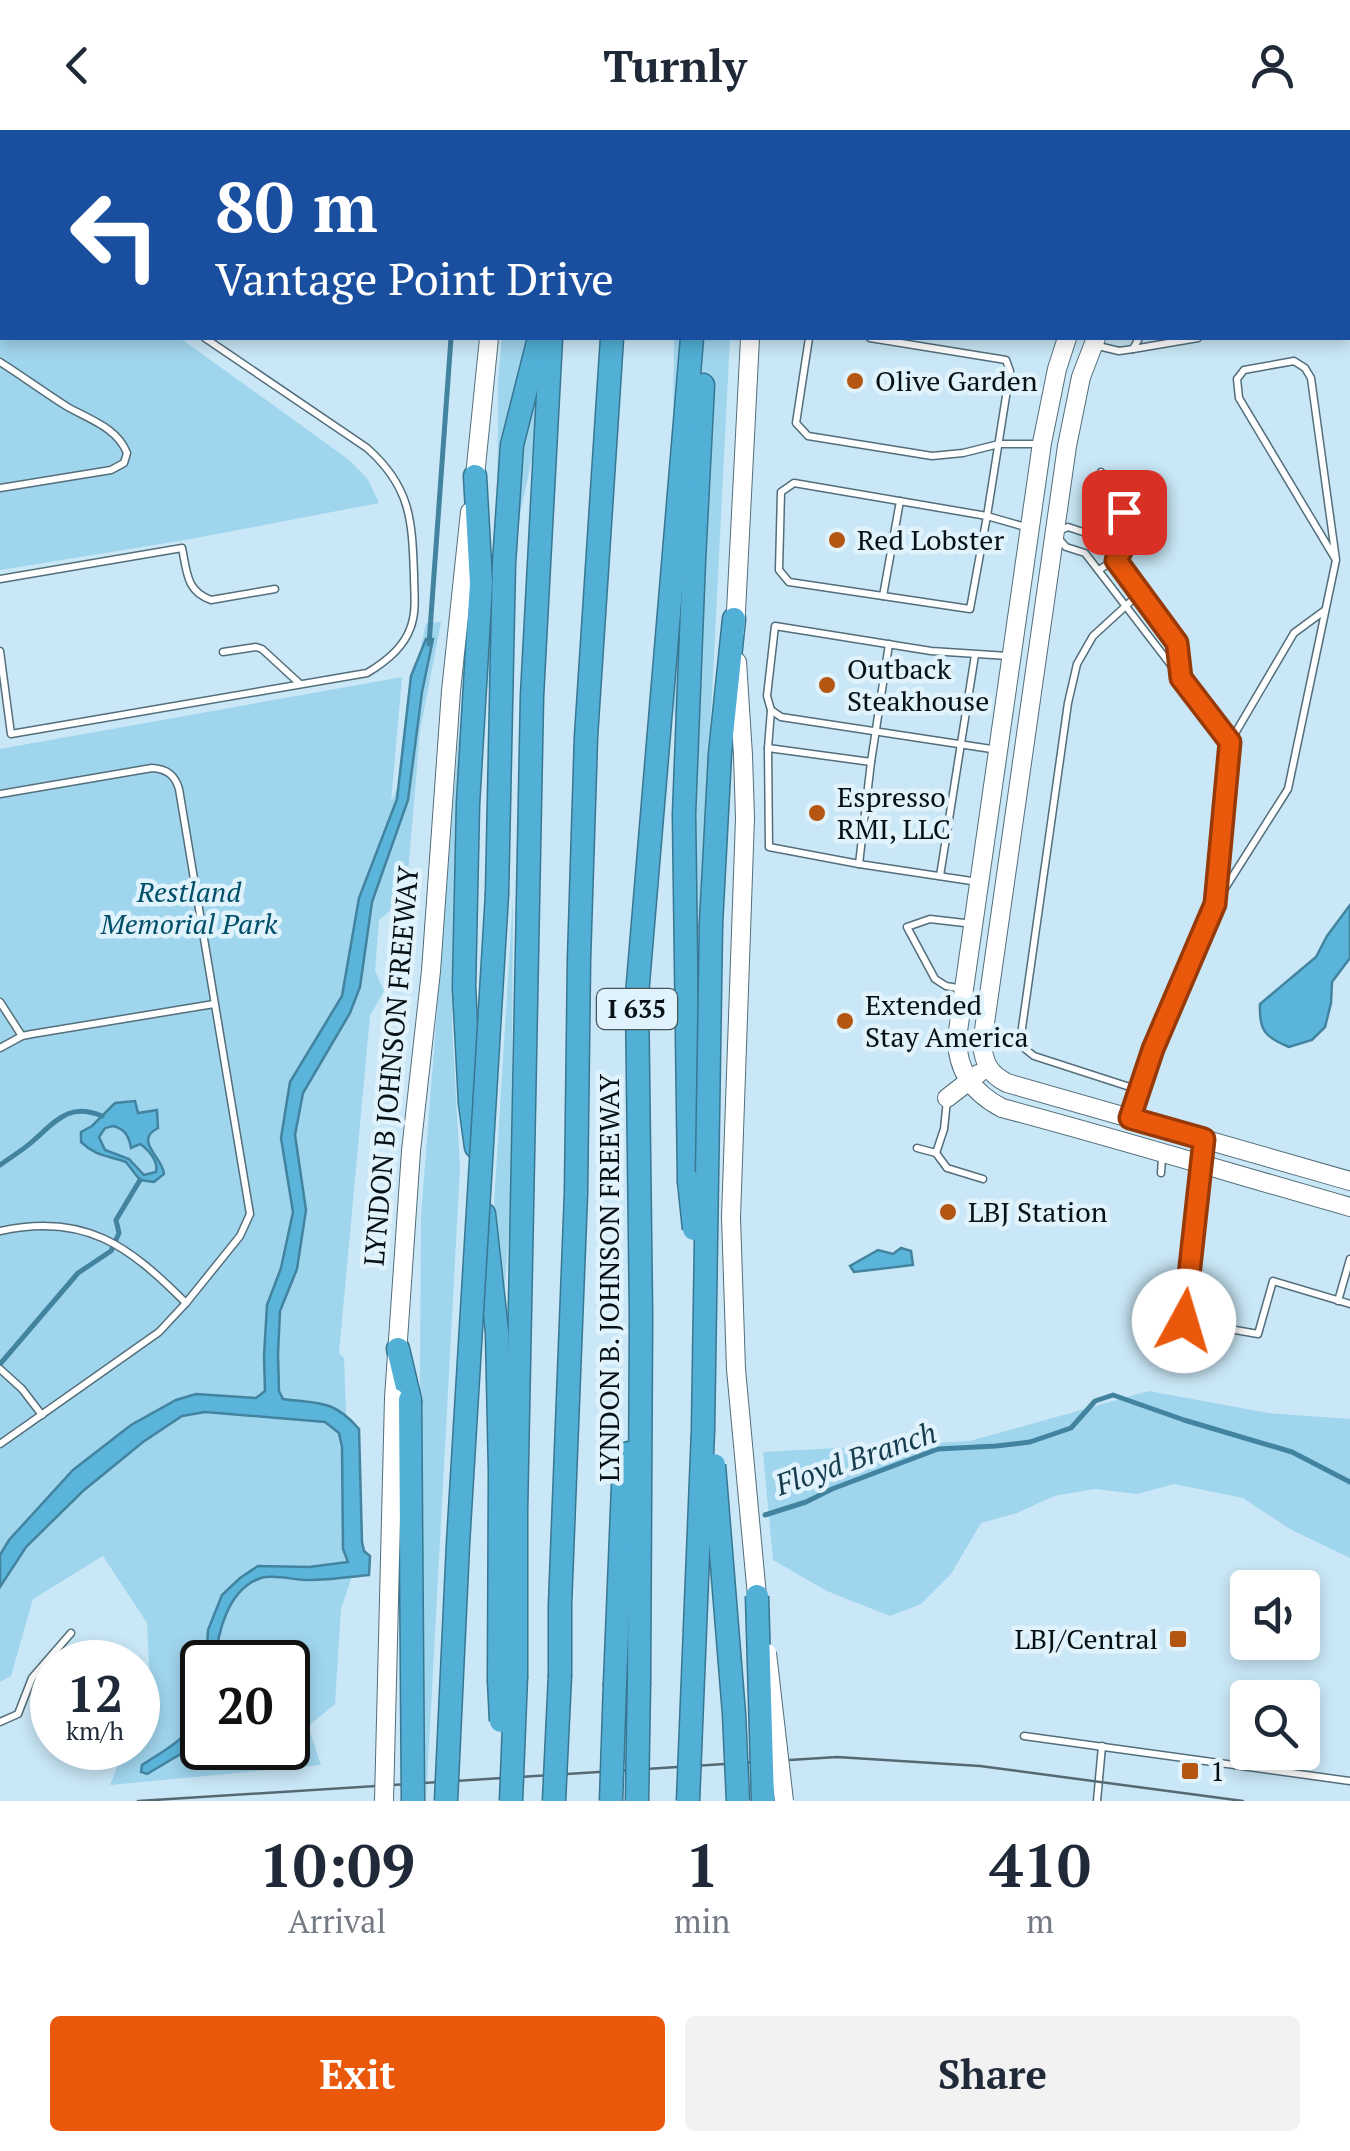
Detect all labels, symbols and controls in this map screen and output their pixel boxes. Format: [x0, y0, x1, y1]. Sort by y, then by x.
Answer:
text: Turnly [603, 35, 747, 95]
icon: back [50, 38, 105, 93]
icon: person [1245, 38, 1300, 93]
text: 80 m [215, 159, 378, 252]
icon: left [50, 170, 180, 300]
text: Vantage Point Drive [215, 248, 614, 308]
place label: Olive Garden [875, 362, 1038, 399]
marker: Olive Garden [844, 370, 866, 392]
pin [1082, 470, 1167, 555]
icon: arrive [1097, 485, 1152, 540]
place label: Red Lobster [857, 521, 1004, 558]
marker: Red Lobster [826, 529, 848, 551]
place label: Outback Steakhouse [847, 650, 989, 719]
marker: Outback Steakhouse [816, 674, 838, 696]
place label: Espresso RMI, LLC [837, 778, 951, 847]
marker: Espresso RMI, LLC [806, 802, 828, 824]
street label: LYNDON B JOHNSON FREEWAY [355, 864, 426, 1267]
park label: Restland Memorial Park [100, 873, 278, 942]
place label: Extended Stay America [865, 986, 1029, 1055]
road number: I 635 [597, 989, 677, 1029]
marker: Extended Stay America [834, 1010, 856, 1032]
street label: LYNDON B. JOHNSON FREEWAY [590, 1073, 627, 1482]
place label: LBJ Station [968, 1193, 1108, 1230]
marker: LBJ Station [937, 1201, 959, 1223]
position arrow [1132, 1269, 1236, 1373]
water label: Floyd Branch [769, 1412, 941, 1505]
map controls [1230, 1570, 1320, 1770]
button: sound [1230, 1570, 1320, 1660]
place label: LBJ/Central [1014, 1620, 1158, 1657]
marker: LBJ/Central [1167, 1628, 1189, 1650]
speed limit sign: 20 [180, 1640, 310, 1770]
text: 12 [67, 1660, 123, 1726]
button: search [1230, 1680, 1320, 1770]
text: km/h [66, 1714, 124, 1747]
place label: 1 [1210, 1752, 1225, 1789]
marker: 1 [1179, 1760, 1201, 1782]
text: 10:09 [259, 1825, 415, 1904]
text: 1 [685, 1825, 719, 1904]
text: 410 [989, 1825, 1091, 1904]
text: Arrival [288, 1900, 386, 1942]
text: min [674, 1900, 730, 1942]
text: m [1026, 1900, 1054, 1942]
button: Exit [50, 2016, 665, 2131]
button: Share [685, 2016, 1300, 2131]

